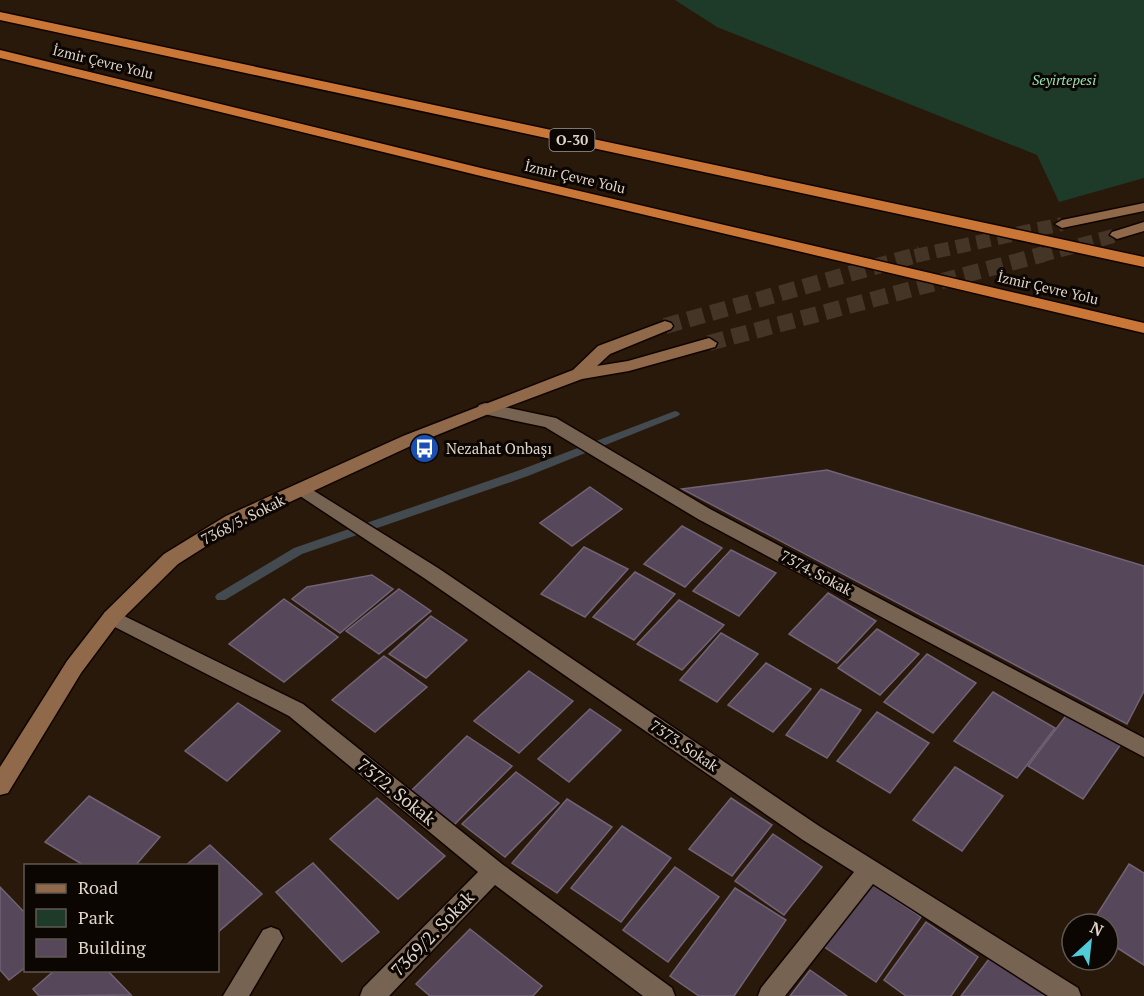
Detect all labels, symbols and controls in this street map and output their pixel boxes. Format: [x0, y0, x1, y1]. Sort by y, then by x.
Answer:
street label: İzmir Çevre Yolu [51, 40, 155, 83]
park label: Seyirtepesi [1032, 70, 1096, 89]
road number: O-30 [550, 129, 594, 151]
street label: İzmir Çevre Yolu [523, 156, 627, 197]
street label: İzmir Çevre Yolu [996, 267, 1100, 308]
bus stop icon: Nezahat Onbaşı [409, 433, 441, 465]
place label: Nezahat Onbaşı [446, 438, 552, 458]
street label: 7368/5. Sokak [197, 489, 288, 549]
street label: 7374. Sokak [777, 545, 856, 600]
street label: 7373. Sokak [646, 715, 723, 776]
street label: 7372. Sokak [352, 752, 441, 831]
legend [24, 864, 219, 972]
text: Road [78, 875, 118, 899]
street label: 7369/2. Sokak [385, 885, 480, 981]
text: Park [78, 905, 115, 929]
north arrow [1060, 912, 1120, 972]
text: N [1086, 916, 1107, 941]
text: Building [78, 935, 146, 959]

